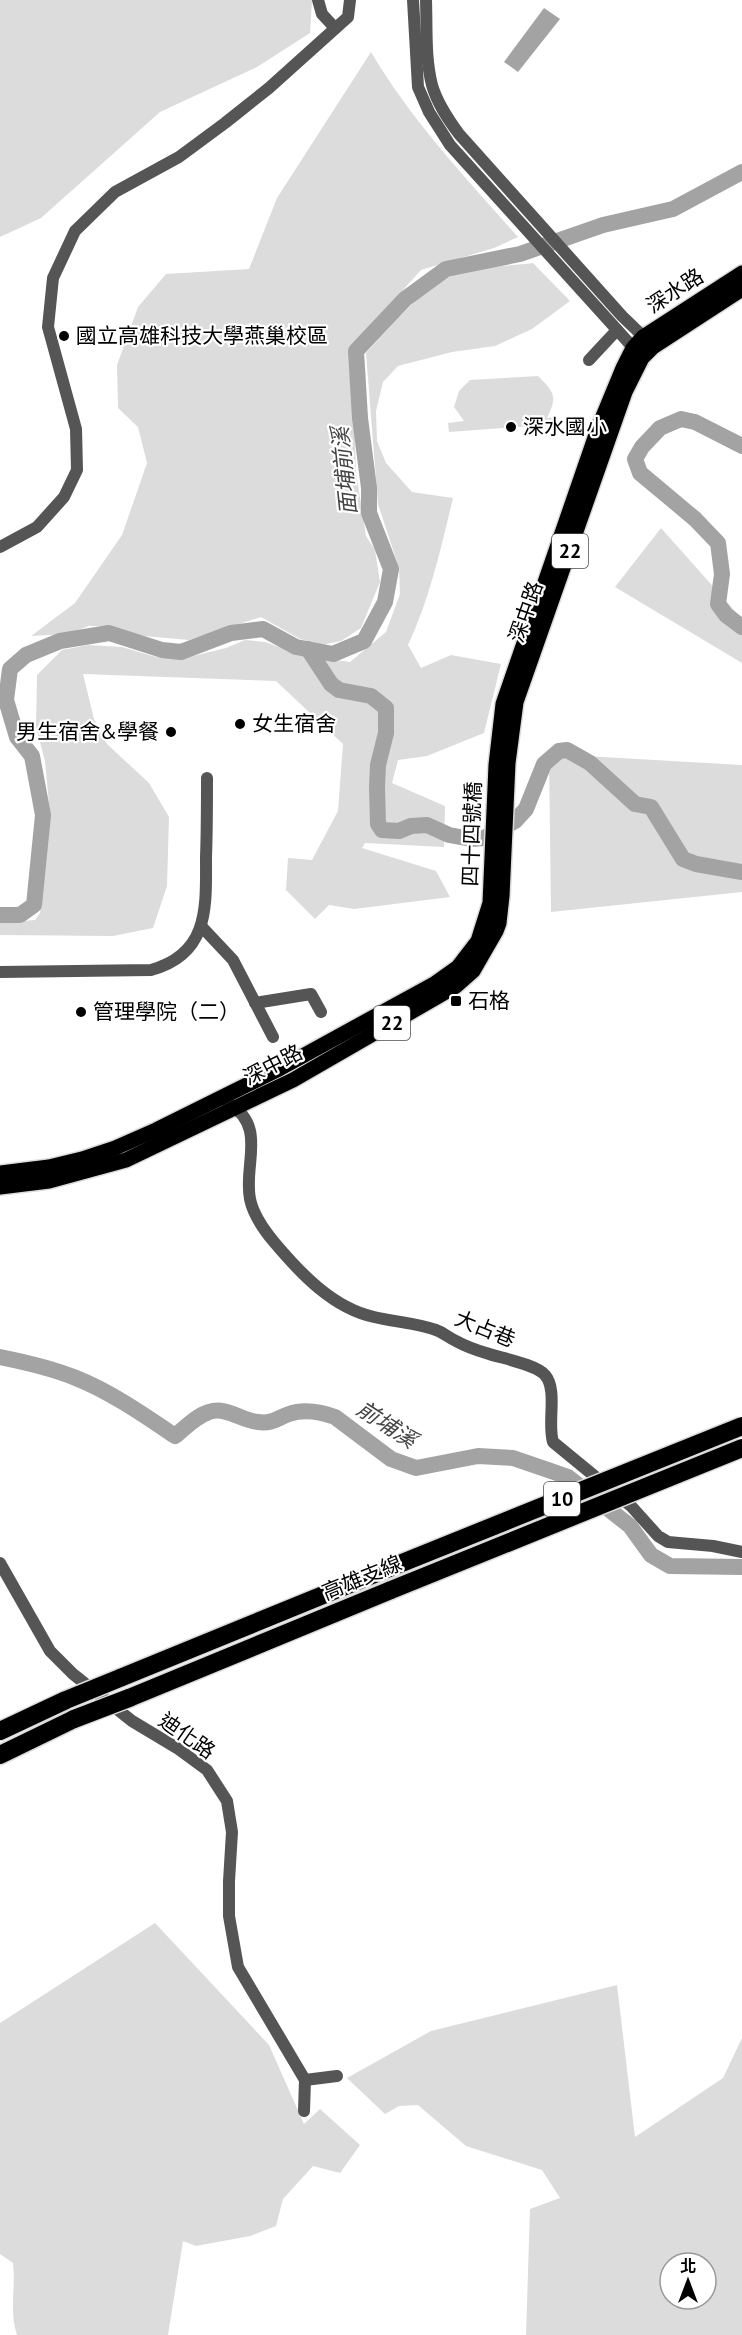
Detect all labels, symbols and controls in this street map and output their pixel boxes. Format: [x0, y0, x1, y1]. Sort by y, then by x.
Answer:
street label: 深水路 [641, 262, 708, 319]
place label: 國立高雄科技大學燕巢校區 [76, 322, 328, 349]
marker: 國立高雄科技大學燕巢校區 [57, 329, 71, 343]
place label: 深水國小 [523, 413, 607, 440]
marker: 深水國小 [504, 420, 518, 434]
water label: 面埔前溪 [325, 423, 363, 516]
road number: 22 [552, 534, 588, 568]
street label: 深中路 [503, 578, 549, 646]
place label: 女生宿舍 [252, 710, 336, 737]
marker: 女生宿舍 [233, 717, 247, 731]
place label: 男生宿舍&學餐 [16, 718, 159, 745]
marker: 男生宿舍&學餐 [164, 725, 178, 739]
street label: 四十四號橋 [456, 781, 487, 887]
place label: 石格 [468, 987, 510, 1014]
marker: 石格 [449, 994, 463, 1008]
place label: 管理學院（二） [93, 998, 240, 1025]
marker: 管理學院（二） [74, 1005, 88, 1019]
road number: 22 [374, 1006, 410, 1040]
street label: 深中路 [239, 1038, 307, 1091]
street label: 大占巷 [451, 1304, 519, 1353]
water label: 前埔溪 [352, 1394, 425, 1455]
road number: 10 [544, 1482, 580, 1516]
street label: 高雄支線 [318, 1549, 406, 1606]
street label: 迪化路 [154, 1706, 221, 1765]
north arrow [658, 2251, 718, 2311]
text: 北 [680, 2256, 696, 2276]

